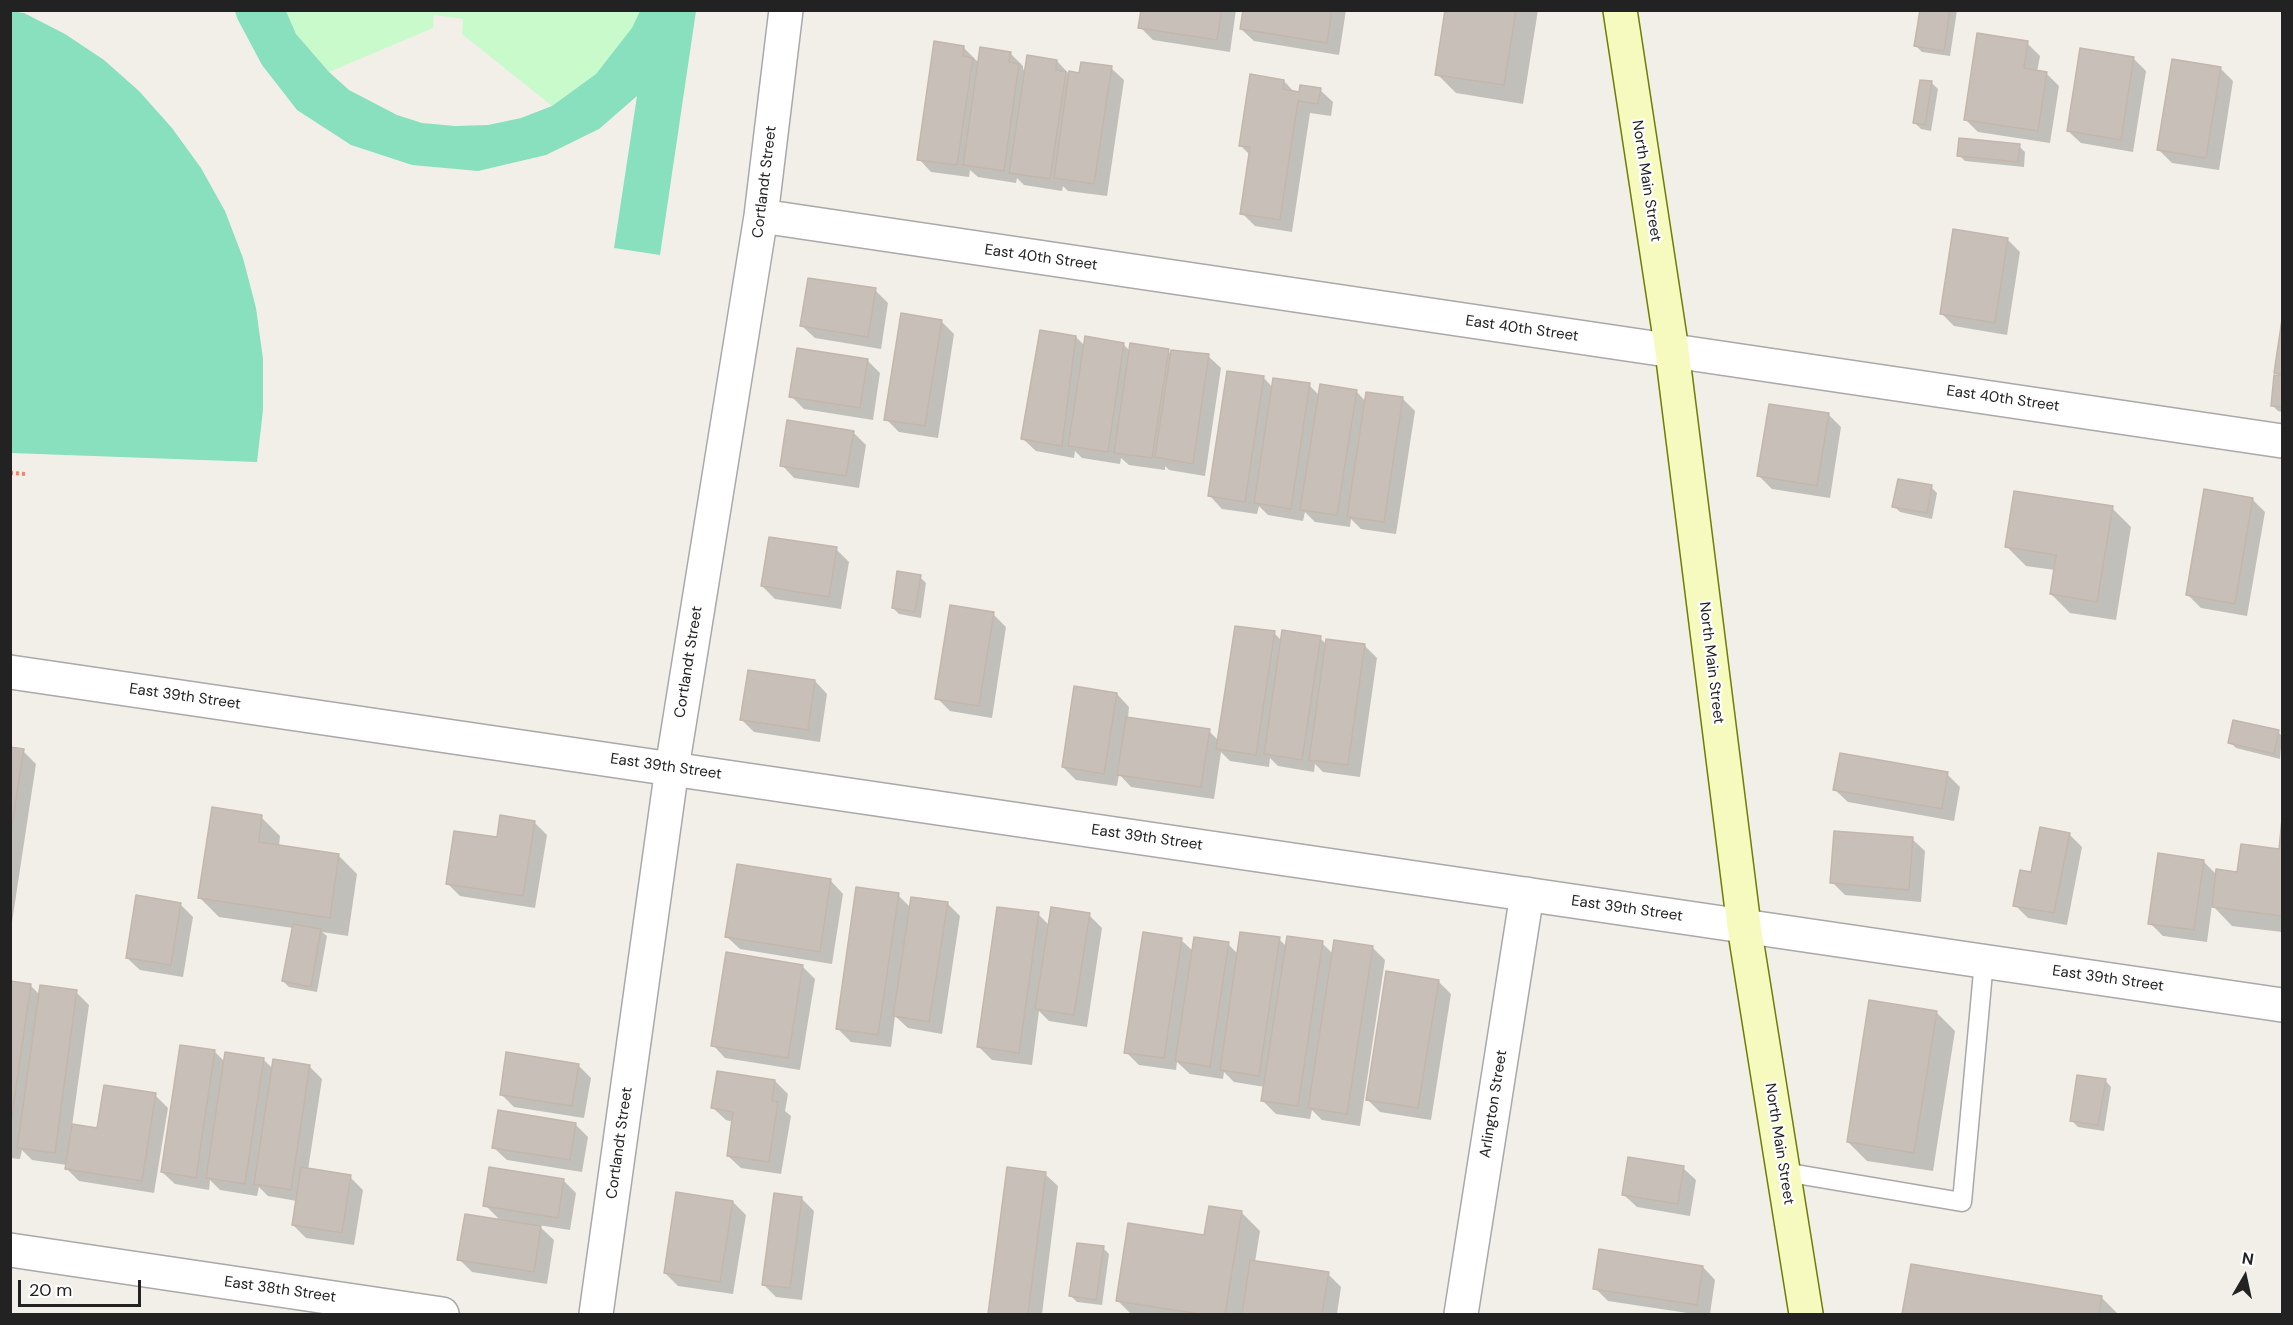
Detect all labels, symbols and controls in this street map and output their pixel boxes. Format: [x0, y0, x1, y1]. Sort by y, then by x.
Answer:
street label: North Main Street [1628, 119, 1664, 243]
street label: Cortlandt Street [749, 125, 781, 239]
street label: East 40th Street [983, 241, 1099, 275]
street label: East 40th Street [1464, 312, 1580, 346]
street label: East 40th Street [1945, 382, 2061, 416]
street label: North Main Street [1695, 601, 1727, 725]
street label: Cortlandt Street [671, 605, 707, 719]
street label: East 39th Street [128, 680, 242, 714]
street label: East 39th Street [609, 750, 723, 784]
street label: East 39th Street [1090, 821, 1204, 855]
street label: East 39th Street [1570, 892, 1684, 926]
street label: East 39th Street [2051, 962, 2165, 996]
street label: Arlington Street [1477, 1049, 1511, 1159]
street label: North Main Street [1761, 1082, 1797, 1206]
street label: Cortlandt Street [603, 1086, 637, 1200]
north arrow [2215, 1247, 2275, 1307]
text: N [2240, 1247, 2255, 1270]
scale bar [21, 1268, 144, 1306]
street label: East 38th Street [223, 1273, 337, 1307]
text: 20 m [29, 1278, 72, 1302]

